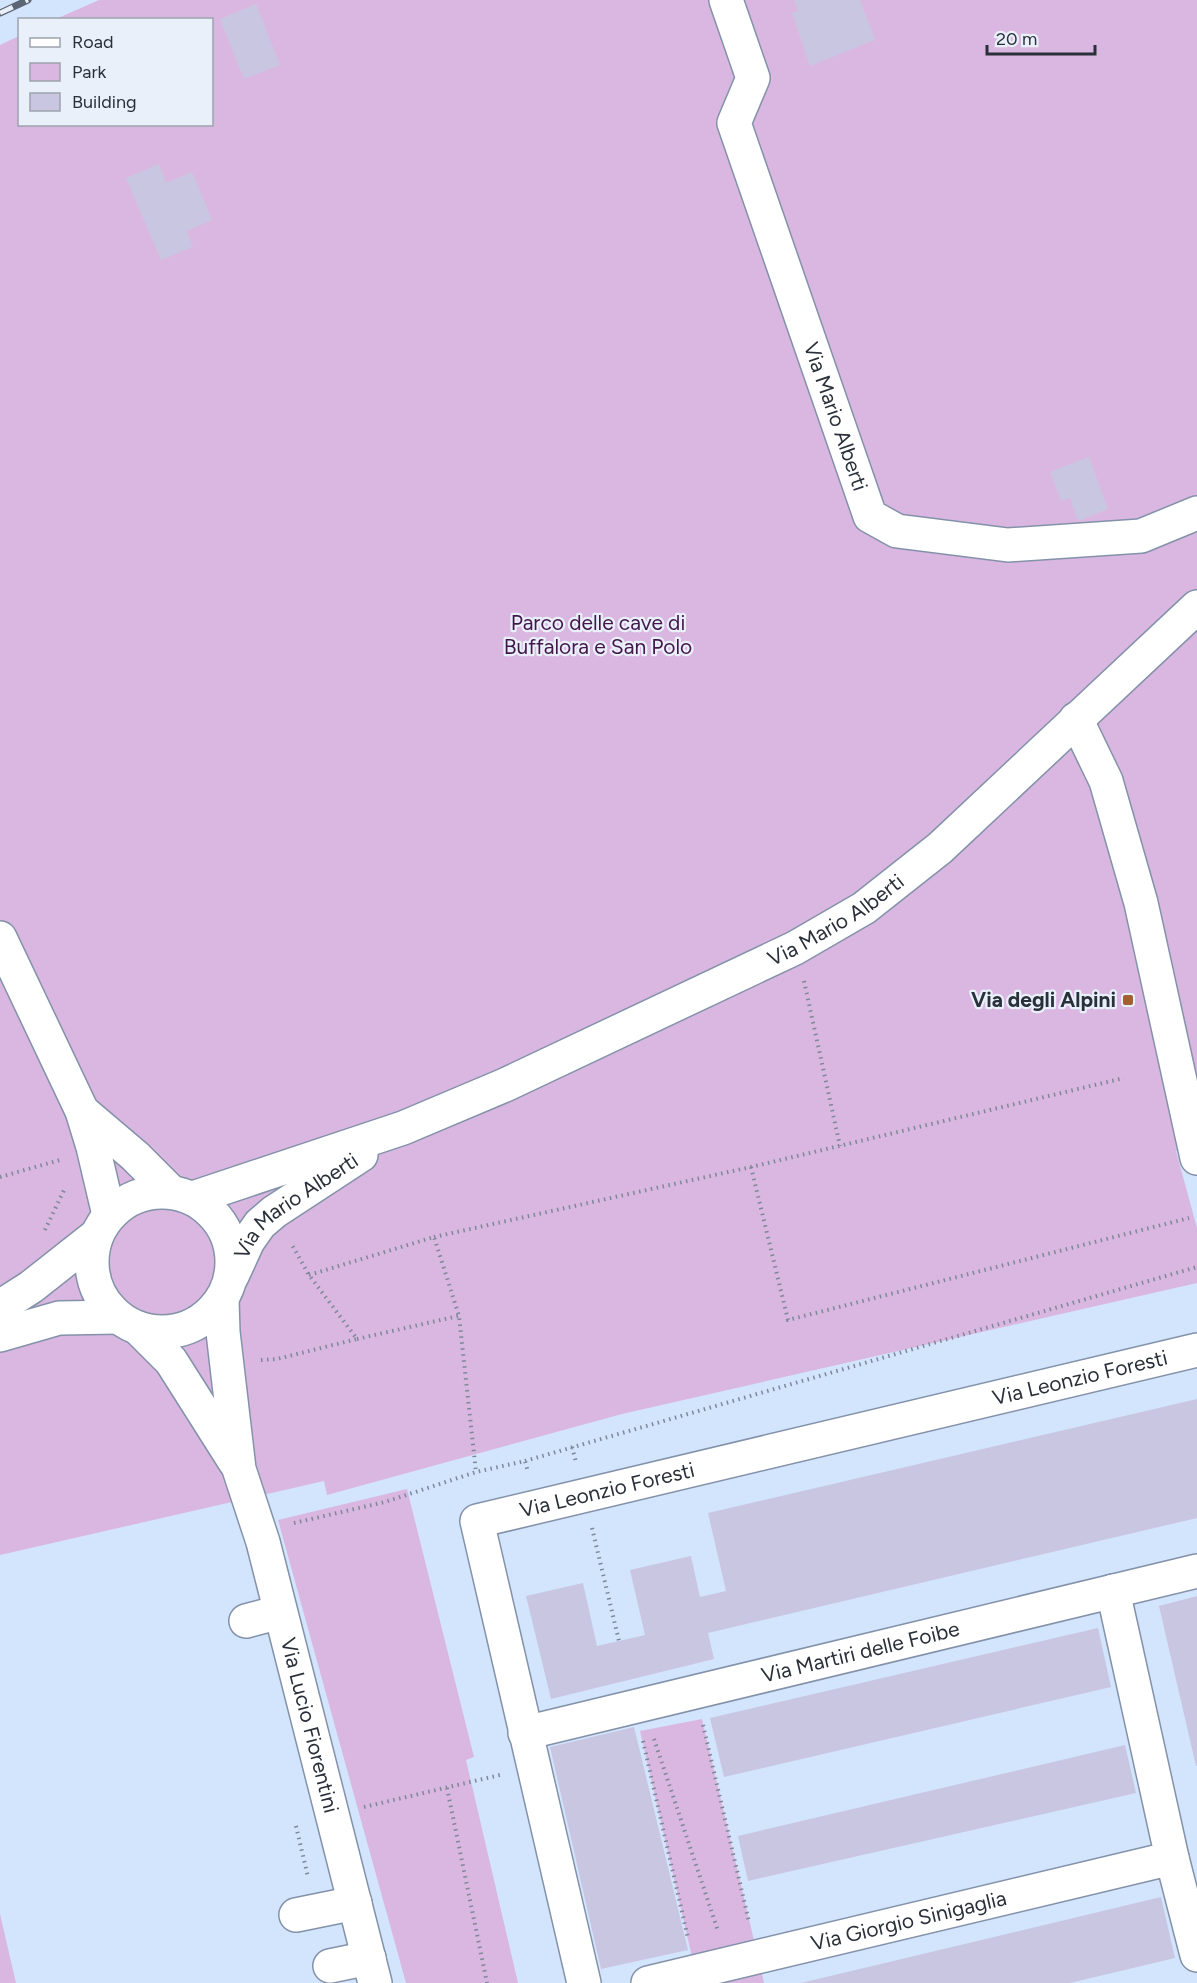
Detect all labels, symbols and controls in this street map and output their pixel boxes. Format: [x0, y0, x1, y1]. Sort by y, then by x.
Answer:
legend [18, 18, 213, 126]
scale bar [987, 18, 1095, 56]
text: 20 m [996, 28, 1037, 50]
text: Road [72, 31, 113, 53]
text: Park [72, 61, 107, 83]
text: Building [72, 91, 137, 113]
street label: Via Mario Alberti [799, 339, 873, 494]
park label: Parco delle cave di Buffalora e San Polo [504, 610, 692, 659]
street label: Via Mario Alberti [764, 868, 909, 971]
place label: Via degli Alpini [971, 987, 1116, 1012]
marker: Via degli Alpini [1121, 993, 1135, 1007]
street label: Via Mario Alberti [229, 1147, 363, 1263]
street label: Via Leonzio Foresti [990, 1344, 1170, 1410]
street label: Via Leonzio Foresti [517, 1457, 697, 1522]
street label: Via Martiri delle Foibe [759, 1616, 962, 1688]
street label: Via Lucio Fiorentini [276, 1635, 344, 1815]
street label: Via Giorgio Sinigaglia [808, 1885, 1009, 1956]

